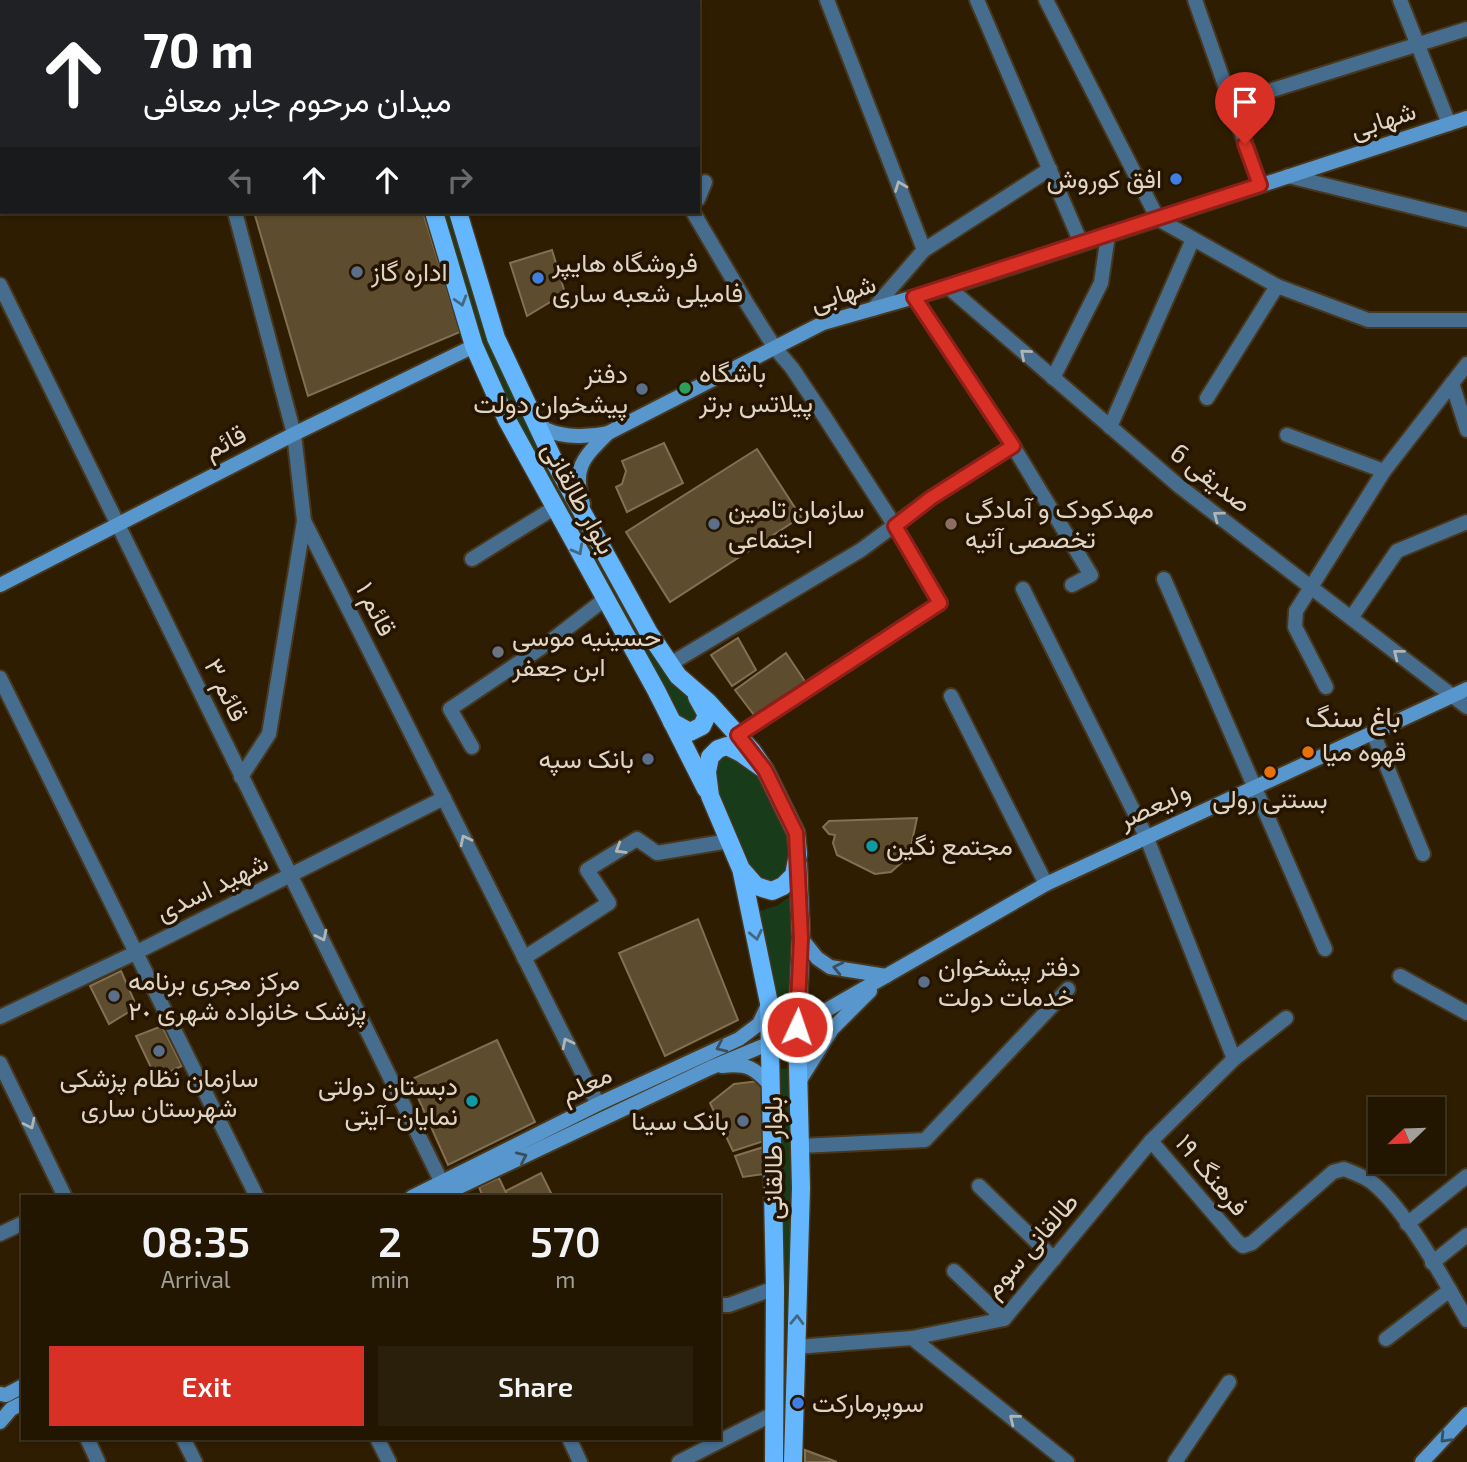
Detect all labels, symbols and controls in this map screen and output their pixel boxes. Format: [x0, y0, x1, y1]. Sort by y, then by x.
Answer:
text: 70 m [143, 19, 254, 78]
icon: ahead [28, 28, 119, 119]
pin [1215, 72, 1275, 144]
text: میدان مرحوم جابر معافی [143, 80, 452, 118]
icon: arrive [1226, 83, 1264, 121]
street label: شهابی [1346, 93, 1420, 146]
icon: left [222, 161, 260, 199]
icon: ahead [295, 161, 333, 199]
icon: ahead [368, 161, 406, 199]
icon: right [441, 161, 479, 199]
place label: افق کوروش [1047, 162, 1162, 195]
marker: افق کوروش [1168, 171, 1184, 187]
one-way arrow [894, 181, 908, 193]
place label: فروشگاه هایپر فامیلی شعبه ساری [551, 246, 743, 309]
place label: اداره گاز [370, 255, 448, 288]
marker: اداره گاز [349, 264, 365, 280]
street label: شهابی [806, 266, 880, 319]
marker: فروشگاه هایپر فامیلی شعبه ساری [530, 270, 546, 286]
one-way arrow [452, 294, 467, 306]
one-way arrow [1020, 350, 1033, 362]
place label: باشگاه پیلاتس برتر [698, 356, 813, 421]
place label: دفتر پیشخوان دولت [473, 357, 628, 422]
marker: باشگاه پیلاتس برتر [677, 380, 693, 396]
marker: دفتر پیشخوان دولت [634, 381, 650, 397]
street label: قائم [198, 417, 252, 467]
street label: بلوار طالقانی [535, 436, 624, 560]
street label: صدیقی 6 [1164, 436, 1259, 520]
place label: سازمان تامین اجتماعی [728, 492, 865, 555]
place label: مهدکودک و آمادگی تخصصی آتیه [965, 492, 1154, 555]
one-way arrow [1213, 511, 1226, 524]
marker: سازمان تامین اجتماعی [706, 516, 722, 532]
marker: مهدکودک و آمادگی تخصصی آتیه [943, 516, 959, 532]
one-way arrow [570, 543, 583, 556]
street label: قائم ١ [348, 576, 404, 642]
place label: حسینیه موسی ابن جعفر [511, 620, 661, 683]
marker: حسینیه موسی ابن جعفر [490, 644, 506, 660]
one-way arrow [1394, 650, 1406, 663]
street label: قائم ٣ [196, 653, 256, 727]
district label: باغ سنگ [1305, 699, 1401, 736]
place label: قهوه میا [1322, 735, 1406, 768]
place label: بانک سپه [538, 742, 634, 777]
marker: قهوه میا [1300, 744, 1316, 760]
marker: بانک سپه [640, 751, 656, 767]
marker: بستنی رولی [1262, 764, 1278, 780]
street label: ولیعصر [1112, 774, 1195, 836]
place label: بستنی رولی [1212, 782, 1328, 815]
place label: مجتمع نگین [886, 829, 1013, 864]
one-way arrow [459, 835, 473, 847]
marker: مجتمع نگین [864, 838, 880, 854]
one-way arrow [614, 841, 627, 854]
street label: شهید اسدی [150, 845, 273, 928]
one-way arrow [314, 929, 328, 941]
one-way arrow [747, 929, 762, 941]
place label: دفتر پیشخوان خدمات دولت [938, 950, 1081, 1013]
one-way arrow [832, 961, 844, 976]
place label: مرکز مجری برنامه پزشک خانواده شهری ٢٠ [128, 964, 366, 1029]
marker: دفتر پیشخوان خدمات دولت [916, 974, 932, 990]
marker: مرکز مجری برنامه پزشک خانواده شهری ٢٠ [106, 988, 122, 1004]
position arrow [760, 990, 834, 1064]
one-way arrow [562, 1038, 576, 1050]
one-way arrow [716, 1039, 728, 1053]
marker: سازمان نظام پزشکی شهرستان ساری [151, 1043, 167, 1059]
street label: معلم [555, 1057, 617, 1111]
place label: سازمان نظام پزشکی شهرستان ساری [60, 1061, 258, 1124]
place label: دبستان دولتی نمایان-آیتی [318, 1069, 458, 1132]
marker: دبستان دولتی نمایان-آیتی [464, 1093, 480, 1109]
street label: بلوار طالقانی [756, 1096, 789, 1220]
north arrow [1368, 1097, 1446, 1174]
map controls [1368, 1097, 1445, 1174]
place label: بانک سینا [631, 1104, 729, 1136]
marker: بانک سینا [735, 1113, 751, 1129]
one-way arrow [21, 1117, 35, 1129]
street label: فرهنگ ۱۹ [1169, 1127, 1256, 1222]
one-way arrow [514, 1151, 527, 1165]
street label: طالقانی سوم [976, 1185, 1086, 1305]
text: 08:35 [141, 1215, 250, 1265]
text: 2 [378, 1215, 402, 1265]
text: 570 [530, 1215, 601, 1265]
text: Arrival [161, 1265, 231, 1293]
text: min [370, 1265, 410, 1293]
text: m [555, 1265, 575, 1293]
one-way arrow [789, 1315, 805, 1325]
button: Exit [49, 1346, 364, 1426]
button: Share [378, 1346, 693, 1426]
place label: سوپرمارکت [812, 1386, 924, 1421]
marker: سوپرمارکت [790, 1395, 806, 1411]
one-way arrow [1009, 1415, 1021, 1428]
one-way arrow [1440, 1430, 1453, 1443]

